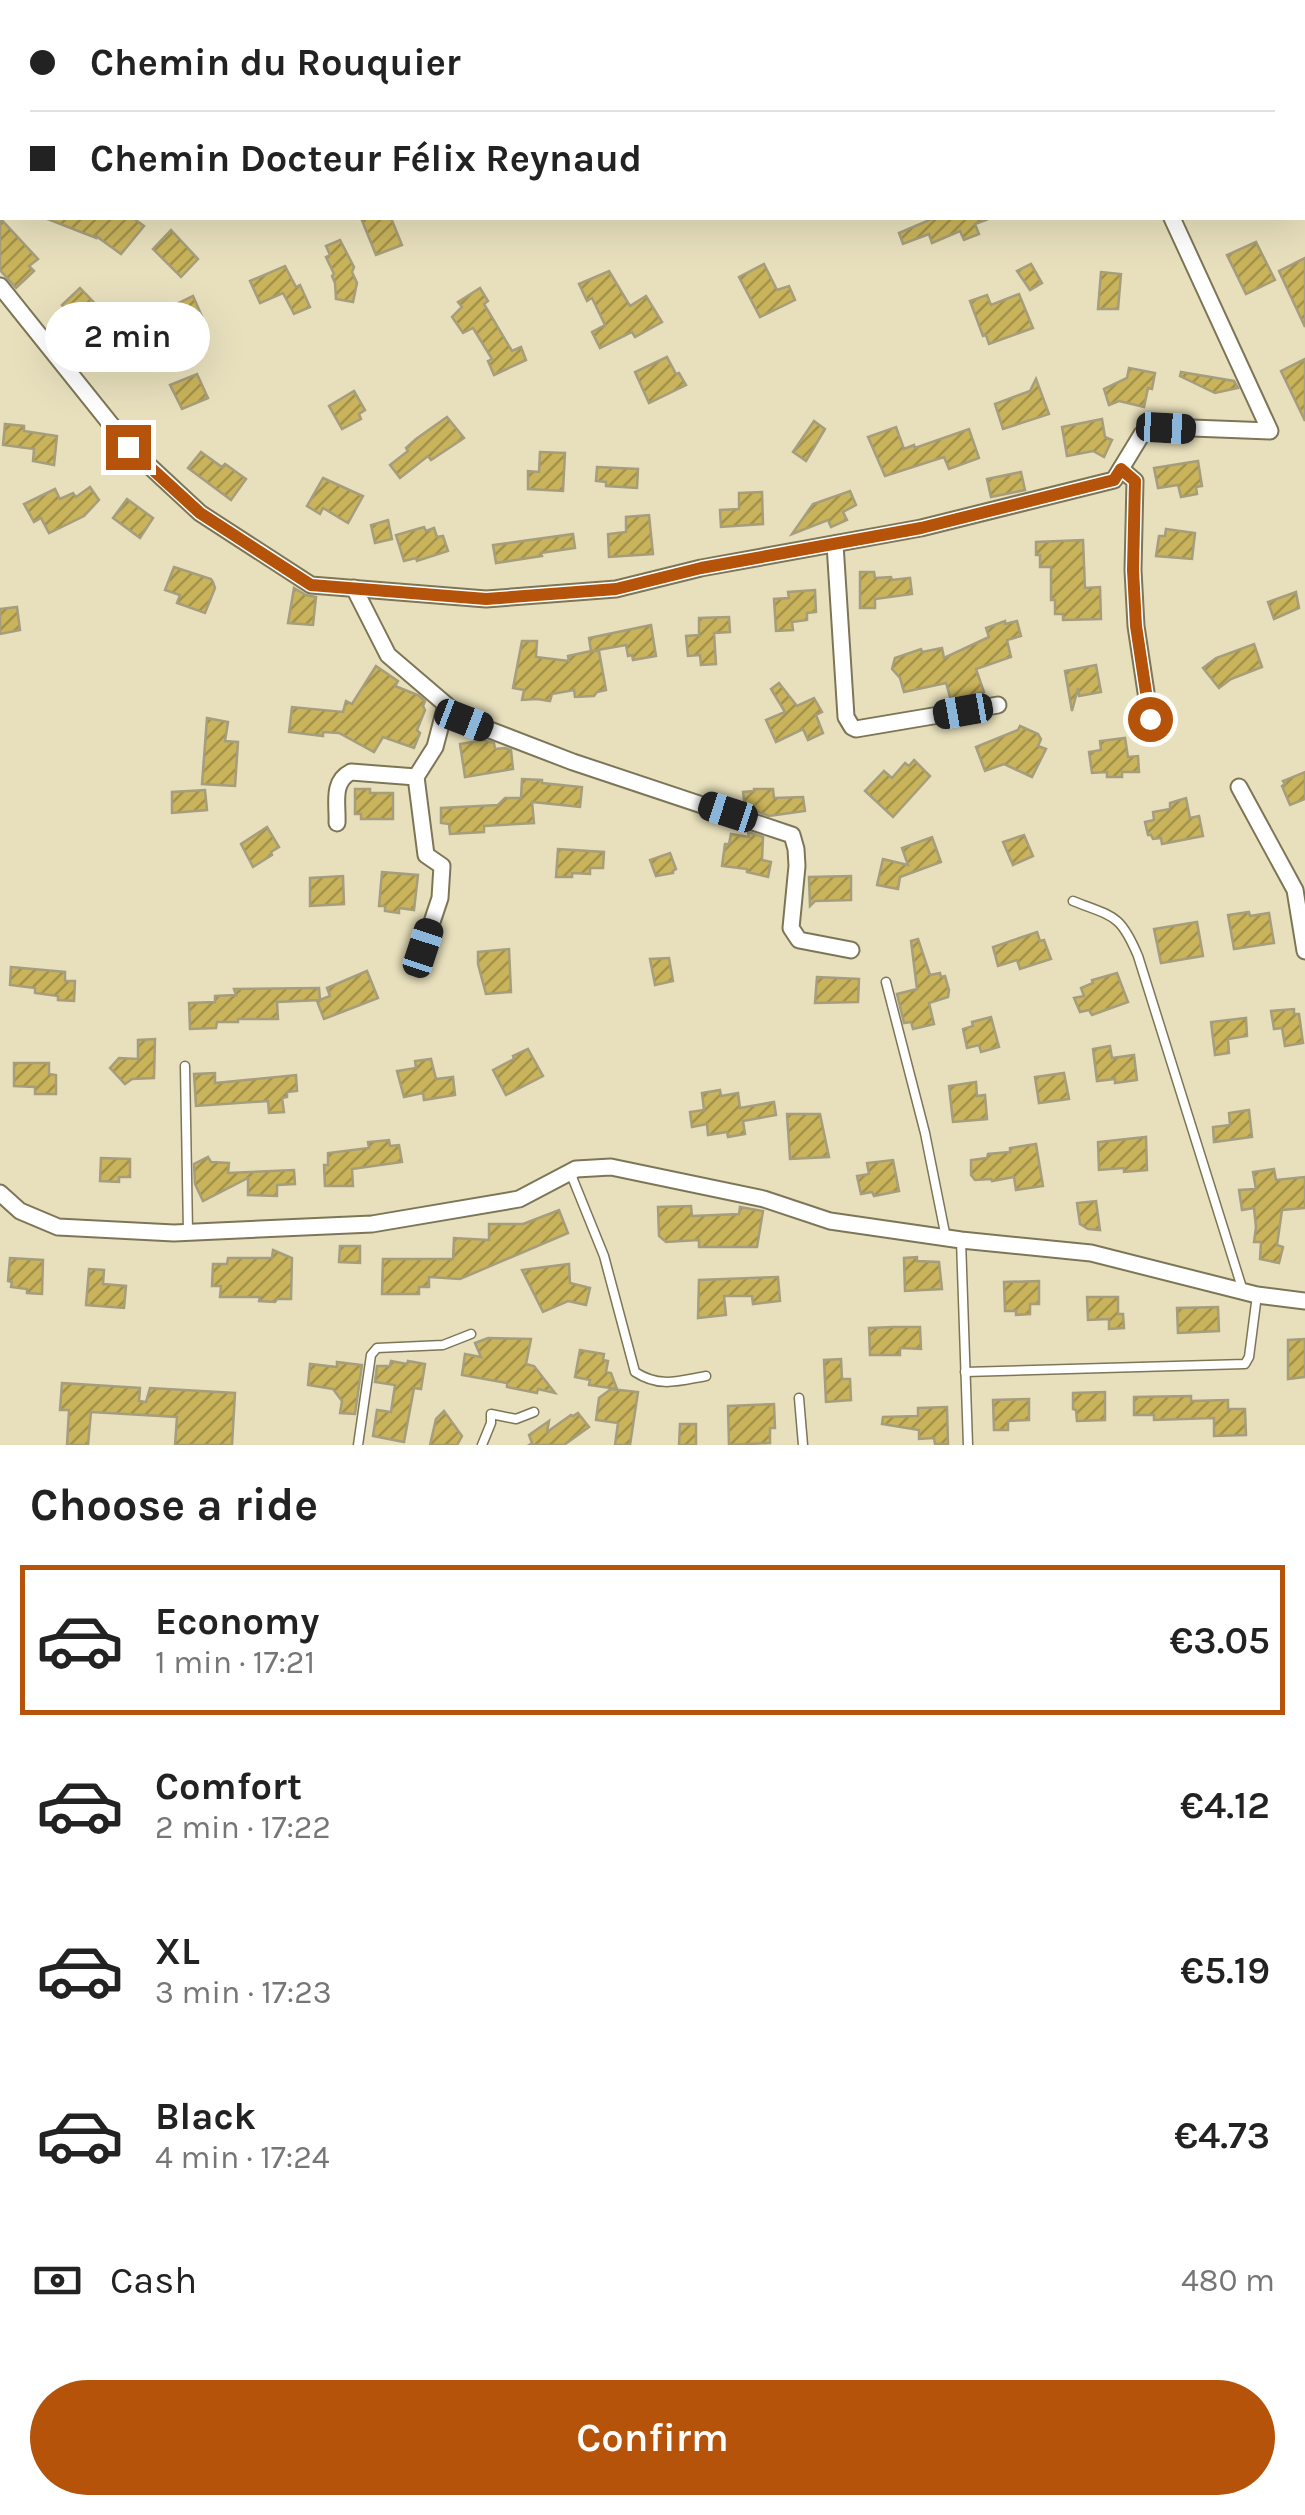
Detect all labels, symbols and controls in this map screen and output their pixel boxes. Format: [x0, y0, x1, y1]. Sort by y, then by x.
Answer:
text: Chemin du Rouquier [90, 40, 461, 85]
text: Chemin Docteur Félix Reynaud [90, 136, 642, 181]
callout: 2 min [46, 302, 210, 372]
text: 2 min [84, 318, 171, 355]
car [1135, 411, 1197, 445]
route end [106, 425, 151, 470]
car [931, 691, 995, 731]
car [431, 695, 497, 745]
route start [1128, 697, 1173, 742]
car [695, 788, 761, 836]
car [399, 915, 447, 981]
text: Choose a ride [30, 1479, 318, 1531]
icon: car [35, 1595, 125, 1685]
text: Economy [155, 1599, 319, 1644]
text: €3.05 [1169, 1618, 1270, 1663]
text: 1 min · 17:21 [155, 1644, 315, 1681]
icon: car [35, 1760, 125, 1850]
text: Comfort [155, 1764, 302, 1809]
text: €4.12 [1180, 1783, 1270, 1828]
text: 2 min · 17:22 [155, 1809, 331, 1846]
icon: car [35, 1925, 125, 2015]
text: XL [155, 1929, 200, 1974]
text: €5.19 [1180, 1948, 1270, 1993]
text: 3 min · 17:23 [155, 1974, 332, 2011]
icon: car [35, 2090, 125, 2180]
text: Black [155, 2094, 256, 2139]
text: €4.73 [1174, 2113, 1270, 2158]
text: 4 min · 17:24 [155, 2139, 330, 2176]
icon: cash [30, 2253, 85, 2308]
text: Cash [110, 2258, 197, 2303]
text: 480 m [1181, 2262, 1275, 2299]
button: Confirm [30, 2380, 1275, 2495]

